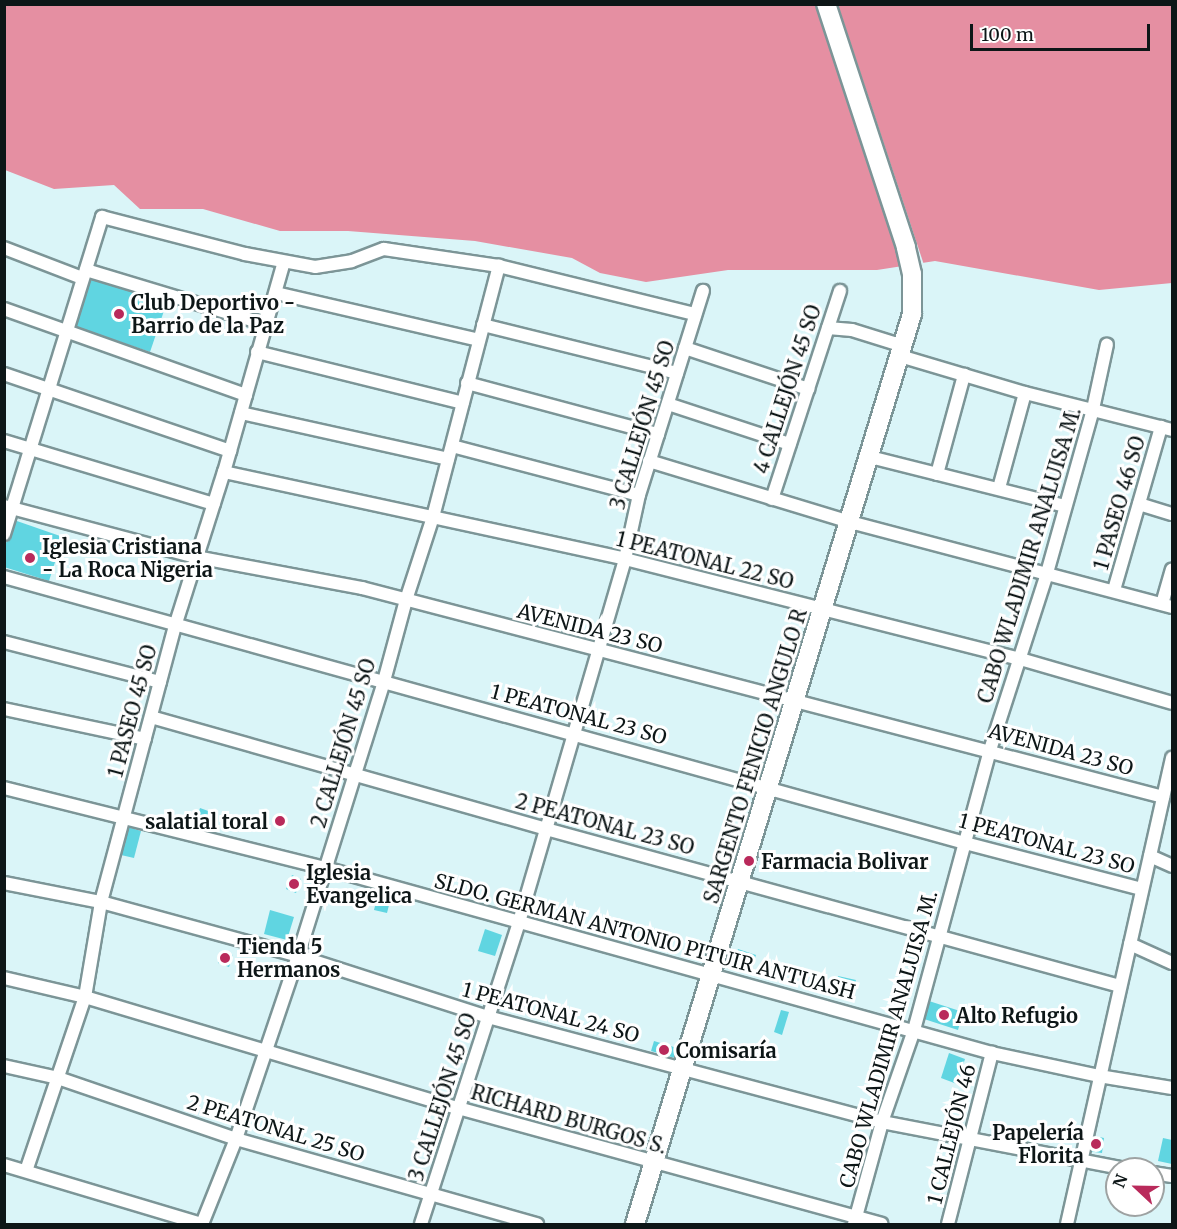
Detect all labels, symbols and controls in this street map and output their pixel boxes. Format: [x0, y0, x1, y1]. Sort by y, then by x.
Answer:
scale bar [973, 12, 1153, 50]
text: 100 m [981, 23, 1034, 46]
place label: Club Deportivo - Barrio de la Paz [131, 290, 295, 337]
street label: 4 CALLEJÓN 45 SO [748, 302, 826, 476]
marker: Club Deportivo - Barrio de la Paz [112, 307, 126, 321]
street label: 3 CALLEJÓN 45 SO [605, 338, 679, 512]
street label: CABO WLADIMIR ANALUISA M. [972, 404, 1086, 706]
street label: 1 PASEO 46 SO [1088, 433, 1150, 573]
street label: 1 PEATONAL 22 SO [614, 526, 796, 594]
place label: Iglesia Cristiana - La Roca Nigeria [42, 534, 213, 581]
marker: Iglesia Cristiana - La Roca Nigeria [23, 551, 37, 565]
street label: AVENIDA 23 SO [515, 598, 665, 658]
street label: SARGENTO FENICIO ANGULO R [699, 606, 811, 906]
street label: 1 PASEO 45 SO [103, 642, 161, 780]
street label: 2 CALLEJÓN 45 SO [306, 656, 380, 830]
street label: 1 PEATONAL 23 SO [488, 679, 670, 749]
street label: AVENIDA 23 SO [986, 718, 1136, 780]
street label: 2 PEATONAL 23 SO [513, 789, 697, 859]
street label: 1 PEATONAL 23 SO [956, 808, 1138, 878]
place label: salatial toral [145, 809, 268, 833]
marker: salatial toral [273, 814, 287, 828]
place label: Farmacia Bolivar [761, 849, 929, 873]
marker: Farmacia Bolivar [742, 854, 756, 868]
place label: Iglesia Evangelica [306, 861, 412, 908]
street label: SLDO. GERMAN ANTONIO PITUIR ANTUASH [432, 868, 858, 1004]
marker: Iglesia Evangelica [287, 877, 301, 891]
street label: CABO WLADIMIR ANALUISA M. [834, 888, 942, 1190]
place label: Tienda 5 Hermanos [237, 934, 340, 981]
marker: Tienda 5 Hermanos [218, 951, 232, 965]
street label: 1 PEATONAL 24 SO [460, 977, 642, 1047]
place label: Alto Refugio [956, 1003, 1078, 1027]
marker: Alto Refugio [937, 1008, 951, 1022]
street label: 3 CALLEJÓN 45 SO [404, 1010, 480, 1184]
place label: Comisaría [676, 1038, 777, 1062]
marker: Comisaría [657, 1043, 671, 1057]
street label: 1 CALLEJÓN 46 [922, 1061, 980, 1207]
street label: RICHARD BURGOS S. [468, 1080, 670, 1158]
street label: 2 PEATONAL 25 SO [184, 1090, 368, 1166]
place label: Papelería Florita [992, 1120, 1084, 1167]
marker: Papelería Florita [1089, 1137, 1103, 1151]
north arrow [1105, 1157, 1165, 1217]
text: N [1109, 1171, 1132, 1191]

